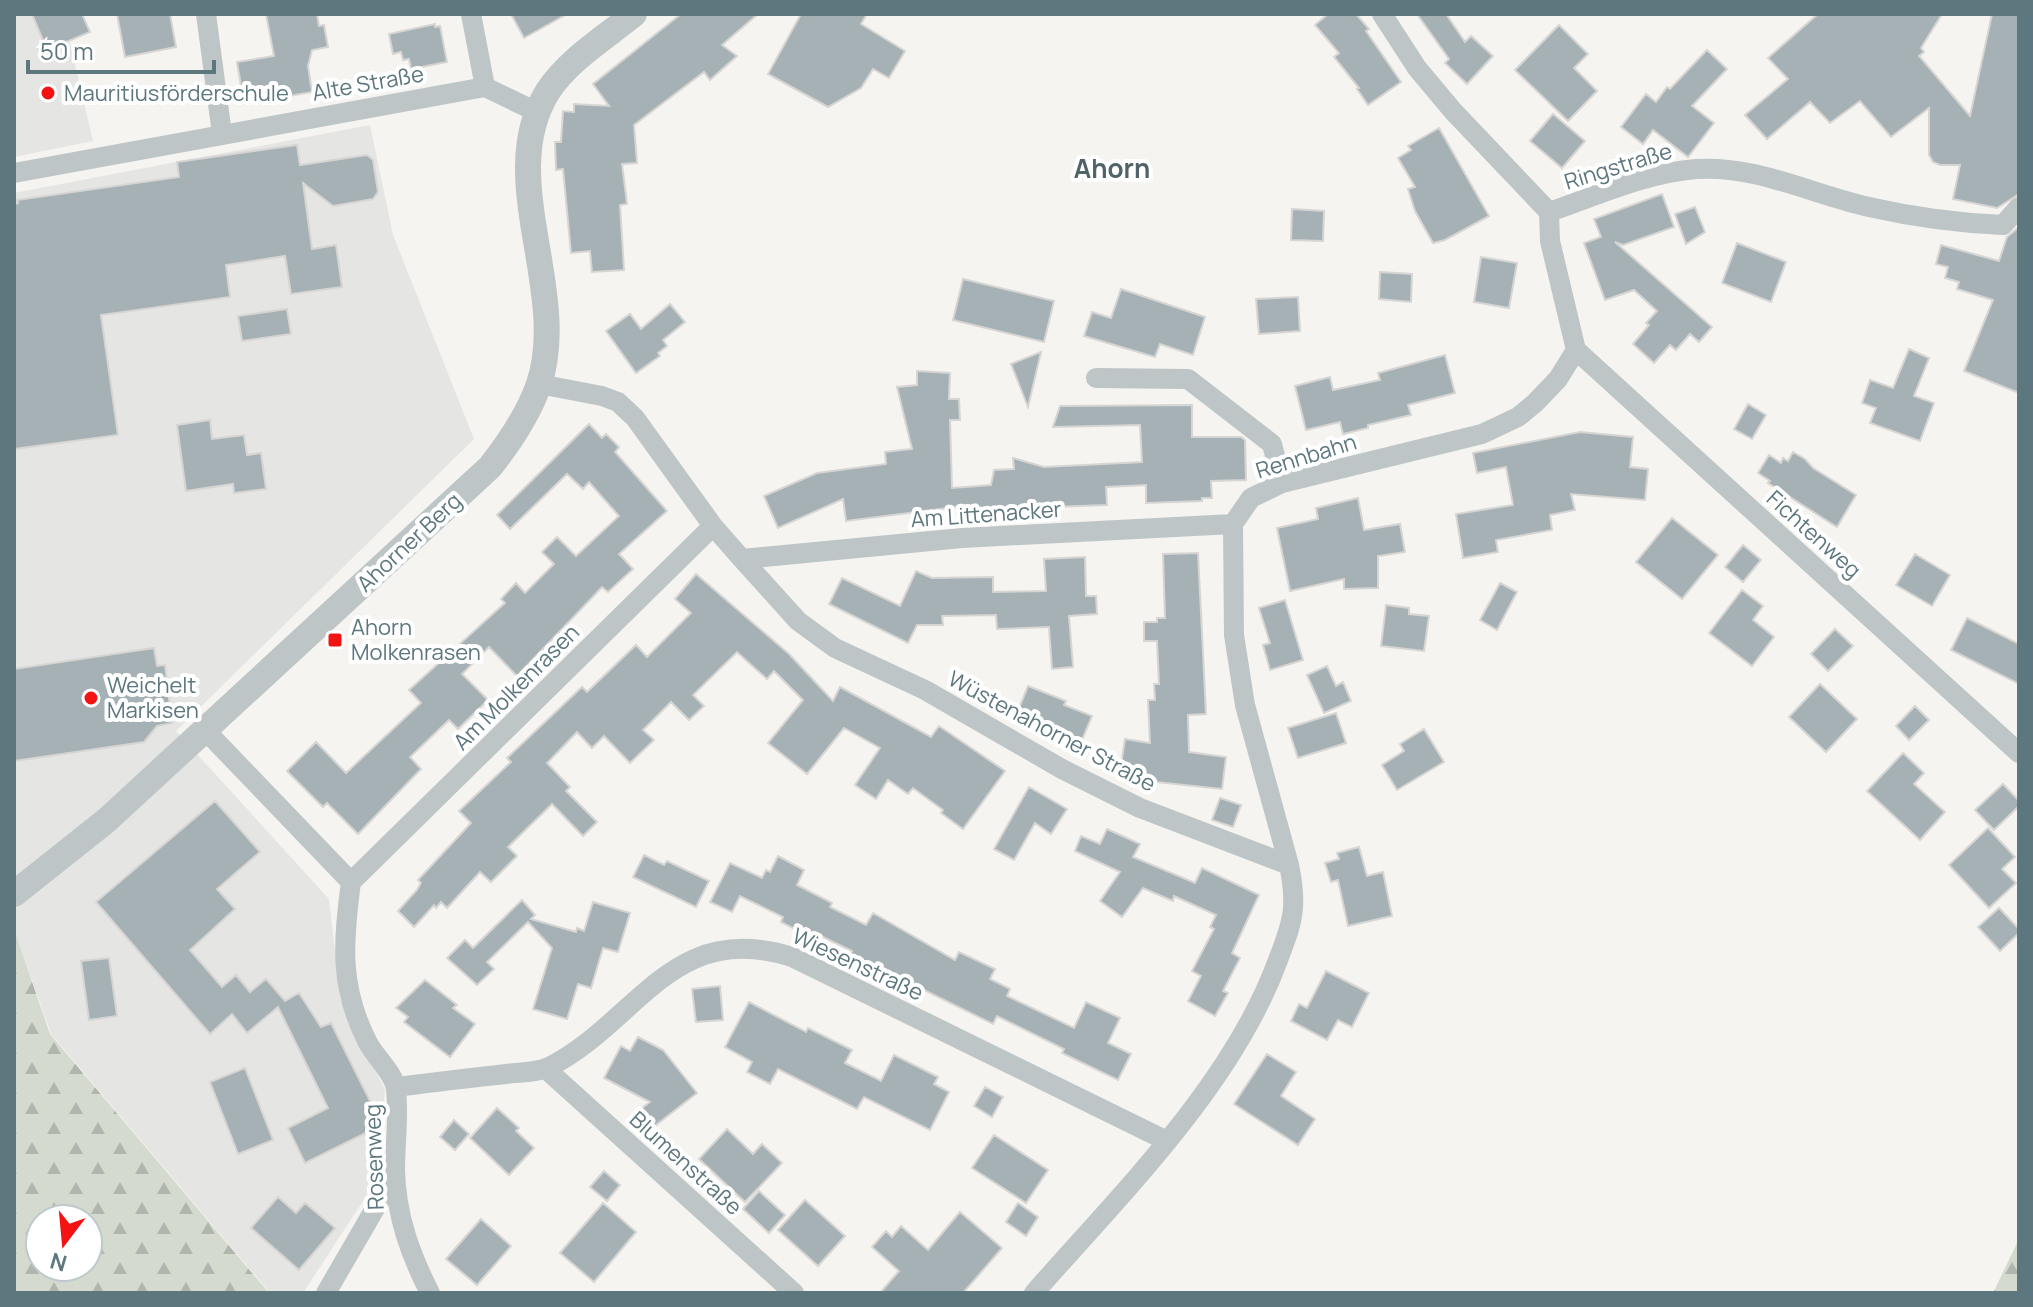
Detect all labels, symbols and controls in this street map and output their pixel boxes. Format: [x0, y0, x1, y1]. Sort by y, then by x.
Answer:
scale bar [28, 24, 214, 74]
text: 50 m [40, 34, 94, 67]
street label: Alte Straße [310, 58, 426, 108]
place label: Mauritiusförderschule [64, 78, 289, 108]
marker: Mauritiusförderschule [39, 84, 57, 102]
street label: Ringstraße [1560, 135, 1676, 197]
district label: Ahorn [1074, 150, 1150, 186]
street label: Rennbahn [1252, 426, 1360, 486]
street label: Fichtenweg [1760, 483, 1868, 585]
street label: Ahorner Berg [350, 486, 468, 598]
street label: Am Littenacker [910, 494, 1063, 534]
place label: Ahorn Molkenrasen [351, 612, 481, 667]
street label: Am Molkenrasen [446, 617, 586, 757]
marker: Ahorn Molkenrasen [326, 631, 344, 649]
street label: Wüstenahorner Straße [943, 664, 1161, 799]
place label: Weichelt Markisen [107, 670, 199, 725]
marker: Weichelt Markisen [82, 689, 100, 707]
street label: Wiesenstraße [788, 921, 929, 1008]
street label: Rosenweg [357, 1103, 391, 1211]
street label: Blumenstraße [623, 1104, 749, 1222]
north arrow [24, 1203, 104, 1283]
text: N [47, 1246, 70, 1279]

